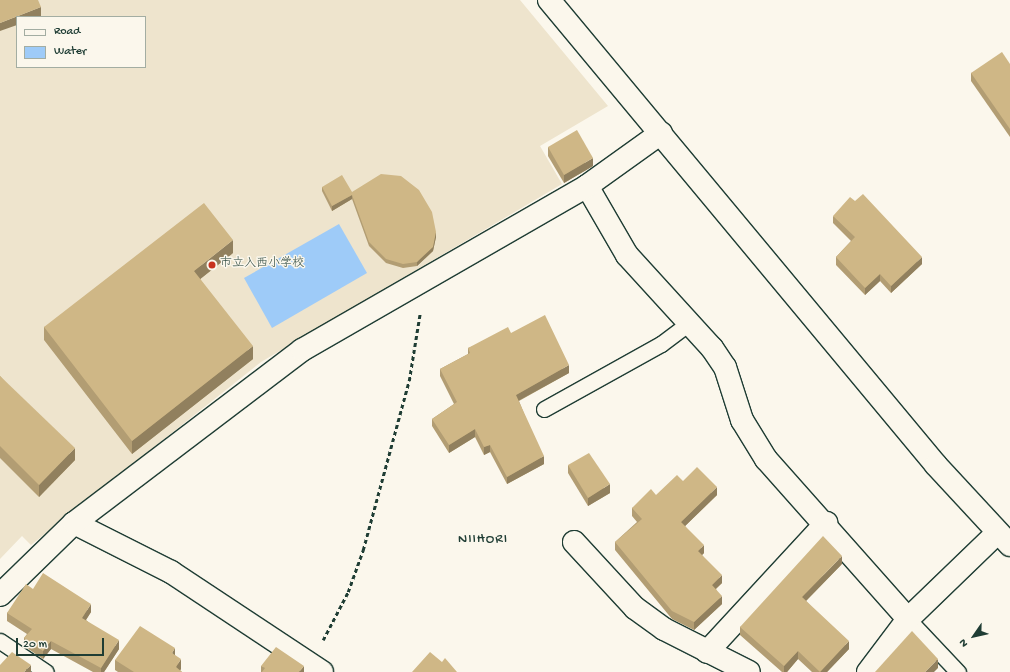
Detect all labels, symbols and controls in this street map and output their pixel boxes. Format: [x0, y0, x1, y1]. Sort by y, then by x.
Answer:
legend [16, 16, 146, 68]
text: Road [54, 25, 80, 39]
text: Water [54, 45, 86, 59]
place label: 市立入西小学校 [220, 258, 304, 272]
marker: 市立入西小学校 [207, 260, 217, 270]
district label: NIIHORI [458, 532, 508, 548]
north arrow [954, 616, 994, 656]
scale bar [18, 630, 106, 656]
text: N [957, 636, 971, 649]
text: 20 m [23, 638, 47, 652]

